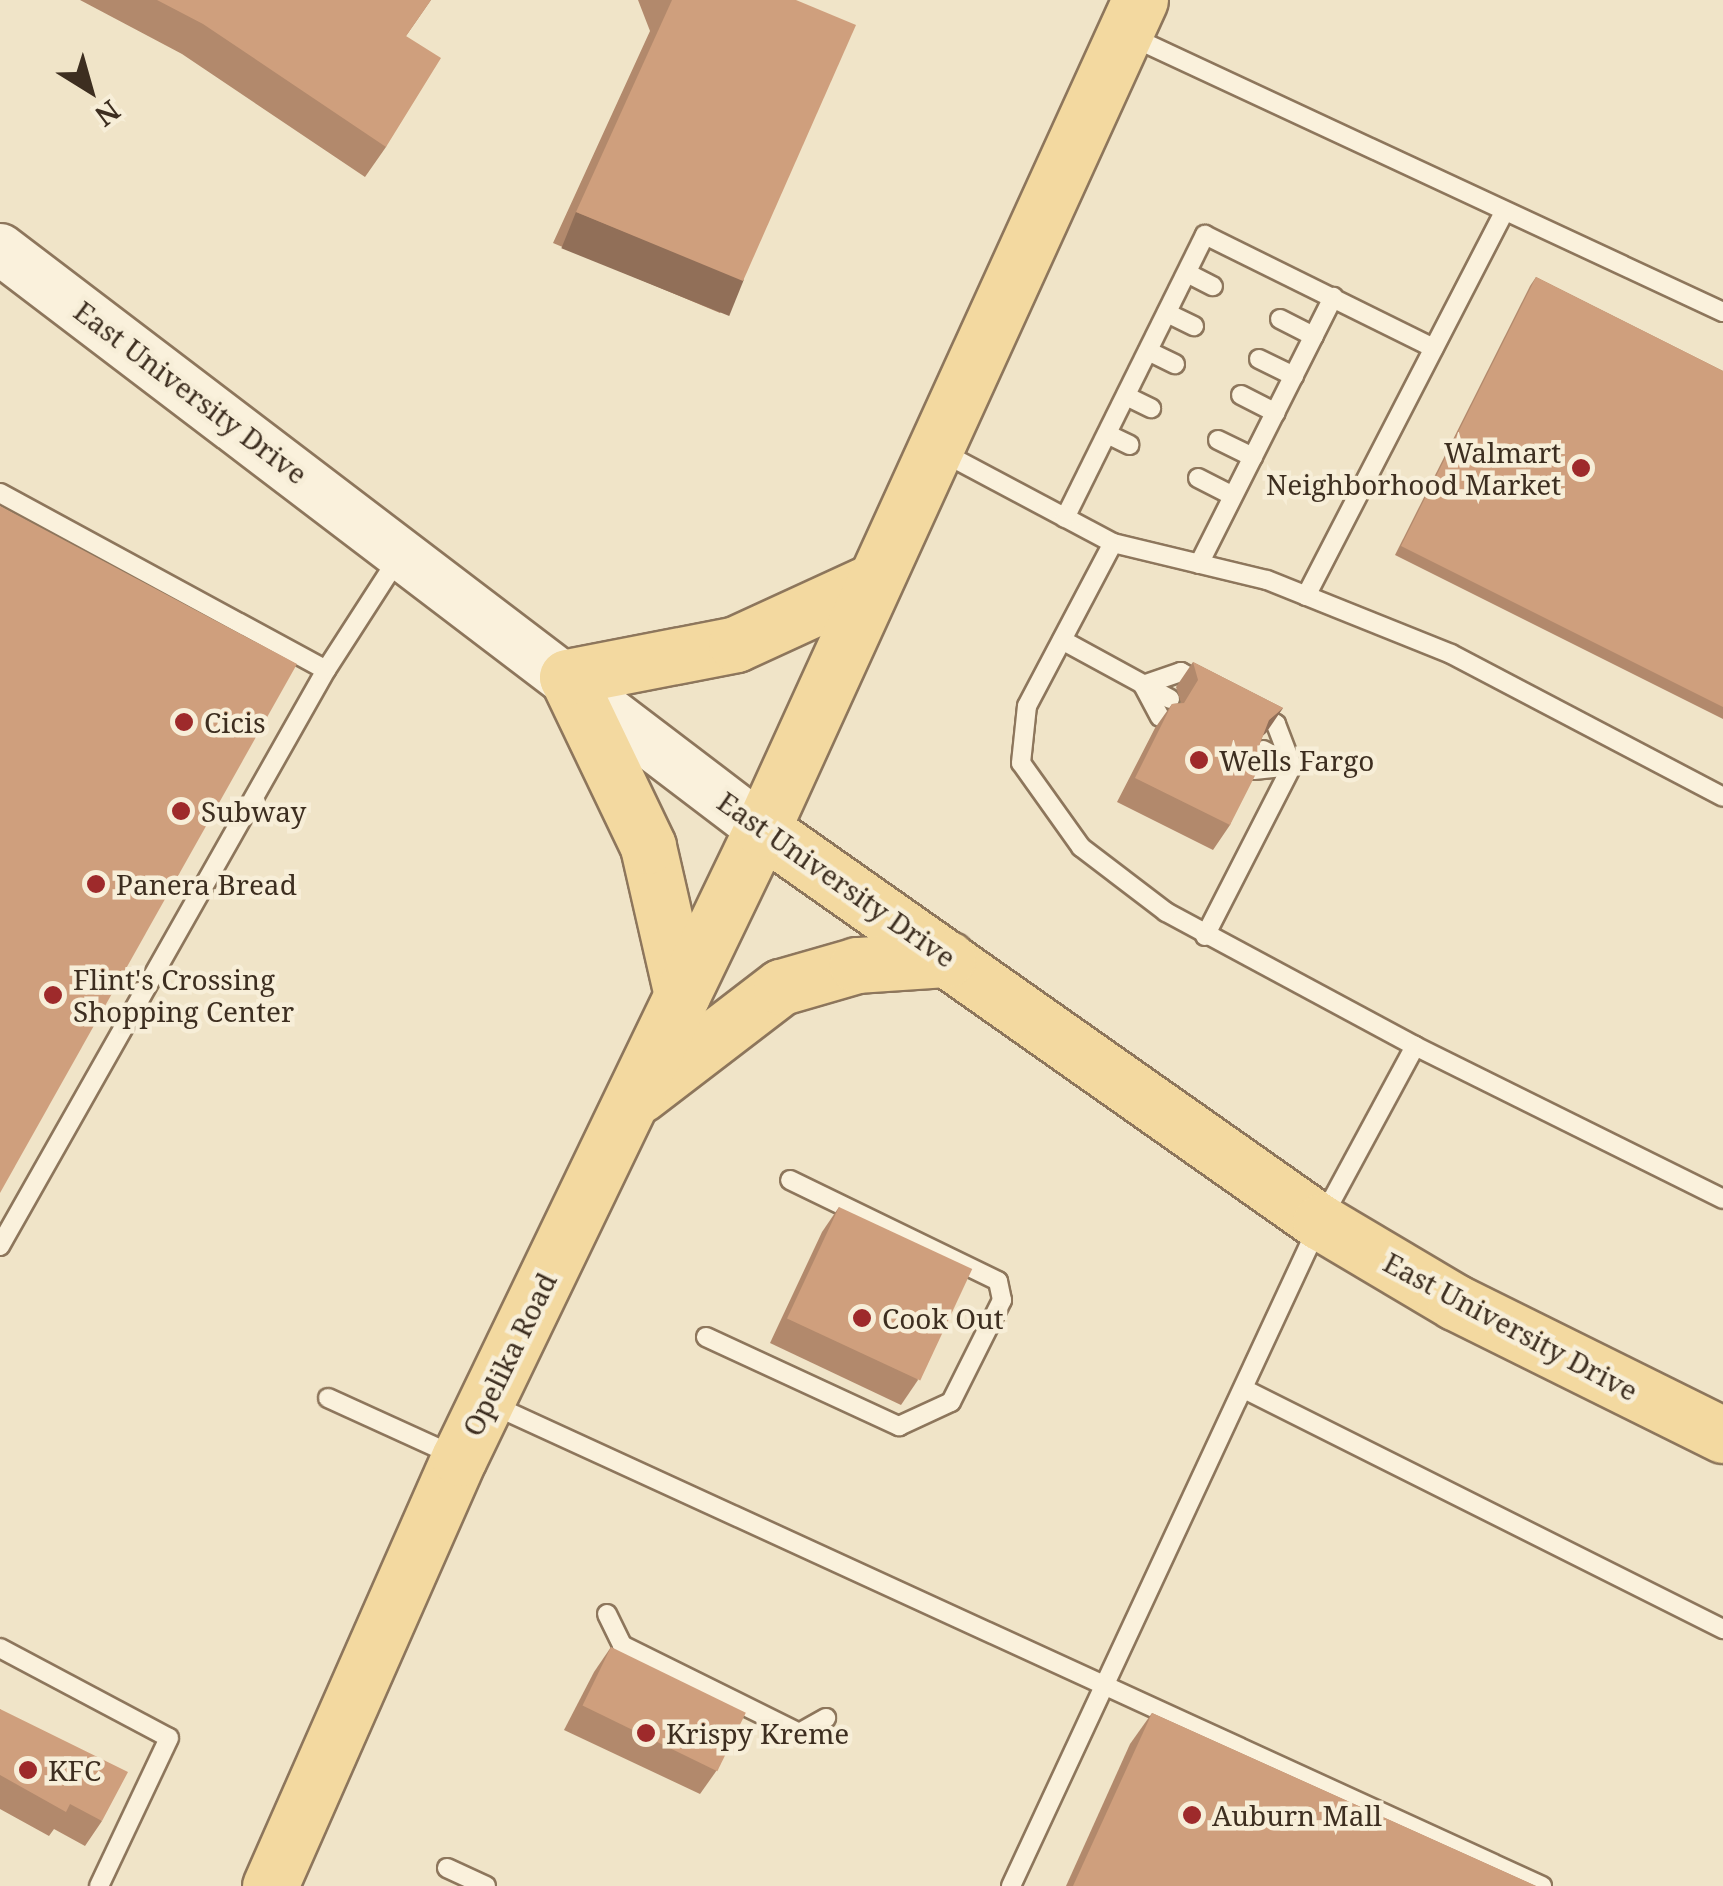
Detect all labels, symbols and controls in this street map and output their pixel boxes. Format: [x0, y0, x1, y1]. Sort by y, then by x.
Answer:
north arrow [40, 40, 140, 140]
text: N [88, 92, 128, 136]
street label: East University Drive [68, 294, 314, 490]
place label: Walmart Neighborhood Market [1266, 435, 1561, 501]
marker: Walmart Neighborhood Market [1570, 457, 1592, 479]
place label: Cicis [204, 705, 266, 739]
marker: Cicis [173, 711, 195, 733]
place label: Wells Fargo [1219, 743, 1374, 777]
marker: Wells Fargo [1188, 749, 1210, 771]
street label: East University Drive [712, 784, 962, 974]
place label: Subway [201, 794, 306, 828]
marker: Subway [170, 800, 192, 822]
place label: Panera Bread [116, 867, 297, 901]
marker: Panera Bread [85, 873, 107, 895]
place label: Flint's Crossing Shopping Center [73, 962, 294, 1028]
marker: Flint's Crossing Shopping Center [42, 984, 64, 1006]
street label: East University Drive [1378, 1245, 1644, 1407]
street label: Opelika Road [455, 1267, 563, 1441]
place label: Cook Out [882, 1301, 1004, 1335]
marker: Cook Out [851, 1307, 873, 1329]
place label: Krispy Kreme [666, 1716, 849, 1750]
marker: Krispy Kreme [635, 1722, 657, 1744]
place label: KFC [48, 1753, 101, 1787]
marker: KFC [17, 1759, 39, 1781]
place label: Auburn Mall [1212, 1798, 1382, 1832]
marker: Auburn Mall [1181, 1804, 1203, 1826]

